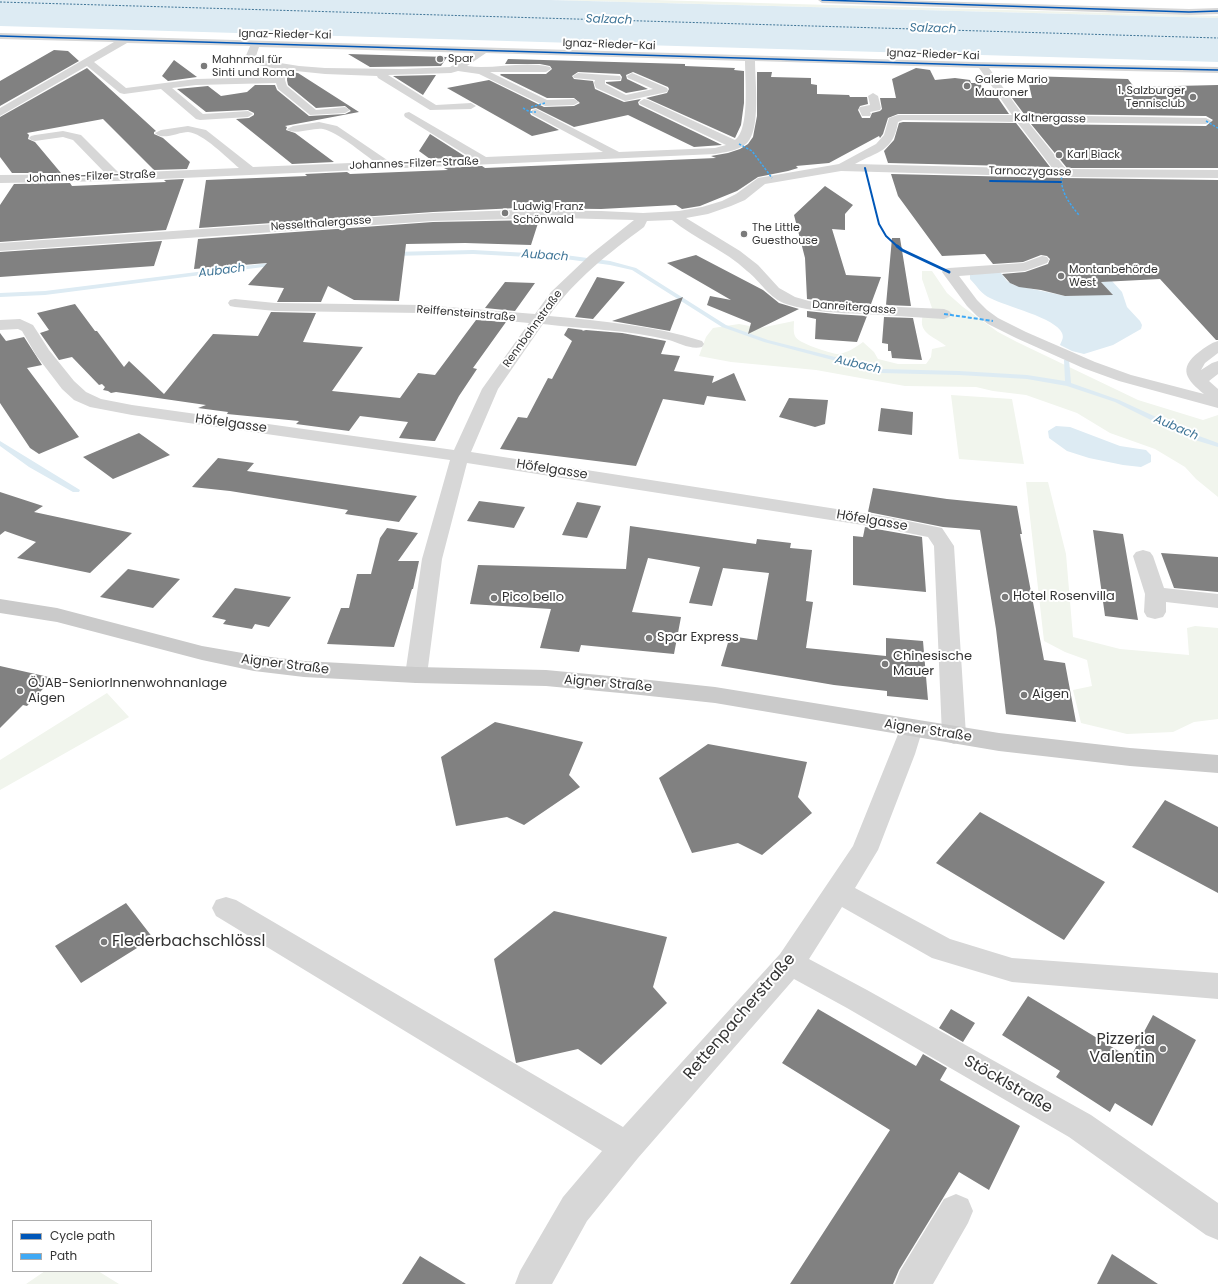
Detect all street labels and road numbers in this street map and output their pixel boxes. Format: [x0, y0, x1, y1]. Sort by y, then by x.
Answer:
street label: Ignaz-Rieder-Kai [238, 28, 332, 42]
street label: Ignaz-Rieder-Kai [562, 37, 656, 53]
street label: Ignaz-Rieder-Kai [886, 47, 980, 63]
street label: Kaltnergasse [1014, 112, 1086, 126]
street label: Johannes-Filzer-Straße [349, 155, 479, 173]
street label: Tarnoczygasse [989, 165, 1071, 179]
street label: Johannes-Filzer-Straße [26, 168, 156, 186]
street label: Nesselthalergasse [270, 214, 372, 234]
street label: Rennbahnstraße [501, 288, 565, 370]
street label: Danreitergasse [812, 298, 896, 318]
street label: Reiffensteinstraße [416, 303, 516, 325]
street label: Höfelgasse [194, 411, 268, 437]
street label: Höfelgasse [515, 457, 589, 483]
street label: Höfelgasse [835, 507, 909, 535]
street label: Aigner Straße [240, 652, 330, 678]
street label: Aigner Straße [563, 672, 653, 696]
street label: Aigner Straße [883, 716, 973, 746]
street label: Rettenpacherstraße [680, 950, 800, 1084]
street label: Stöcklstraße [960, 1052, 1056, 1118]

